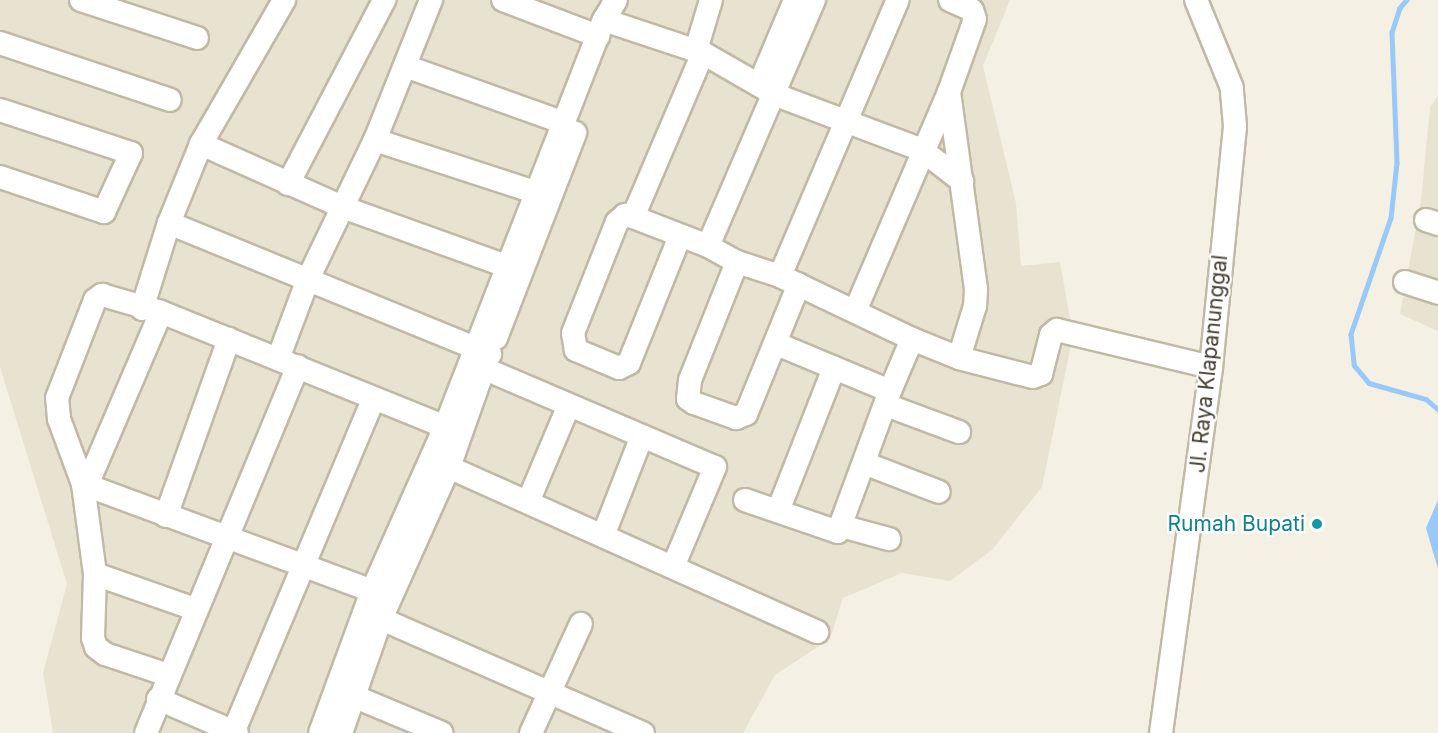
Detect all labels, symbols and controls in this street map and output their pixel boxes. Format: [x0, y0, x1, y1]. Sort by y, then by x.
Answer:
street label: Jl. Raya Klapanunggal [1185, 254, 1233, 474]
place label: Rumah Bupati [1168, 511, 1305, 537]
marker: Rumah Bupati [1310, 517, 1324, 531]

